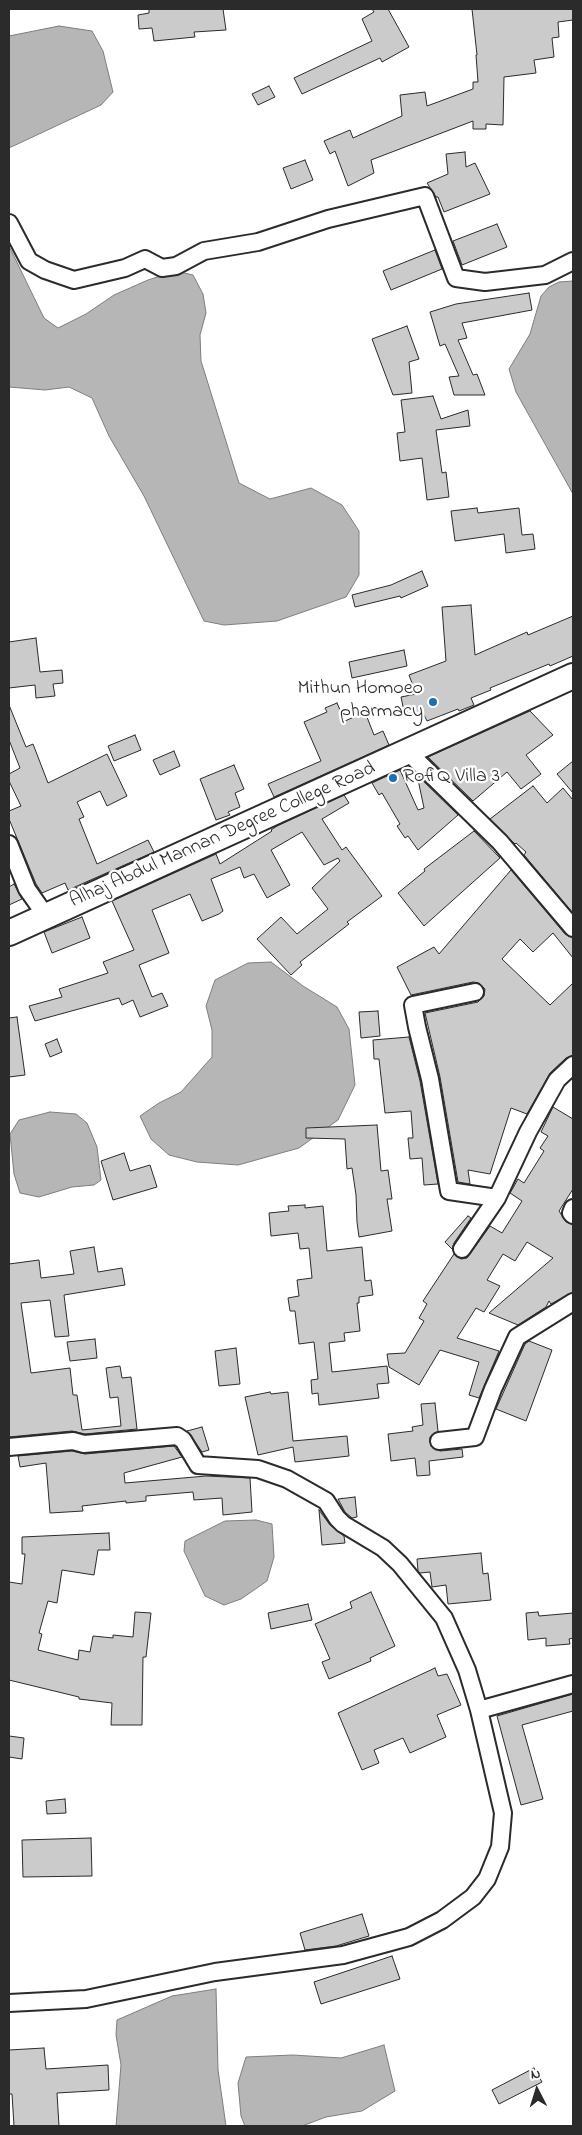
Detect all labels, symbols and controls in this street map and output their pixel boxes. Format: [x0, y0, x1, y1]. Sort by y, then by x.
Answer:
place label: Mithun Homoeo pharmacy [298, 678, 423, 725]
marker: Mithun Homoeo pharmacy [427, 696, 439, 708]
street label: Alhaj Abdul Mannan Degree College Road [67, 758, 379, 914]
place label: RofiQ Villa 3 [403, 766, 500, 790]
marker: RofiQ Villa 3 [387, 772, 399, 784]
text: N [530, 2064, 541, 2085]
north arrow [512, 2065, 562, 2115]

